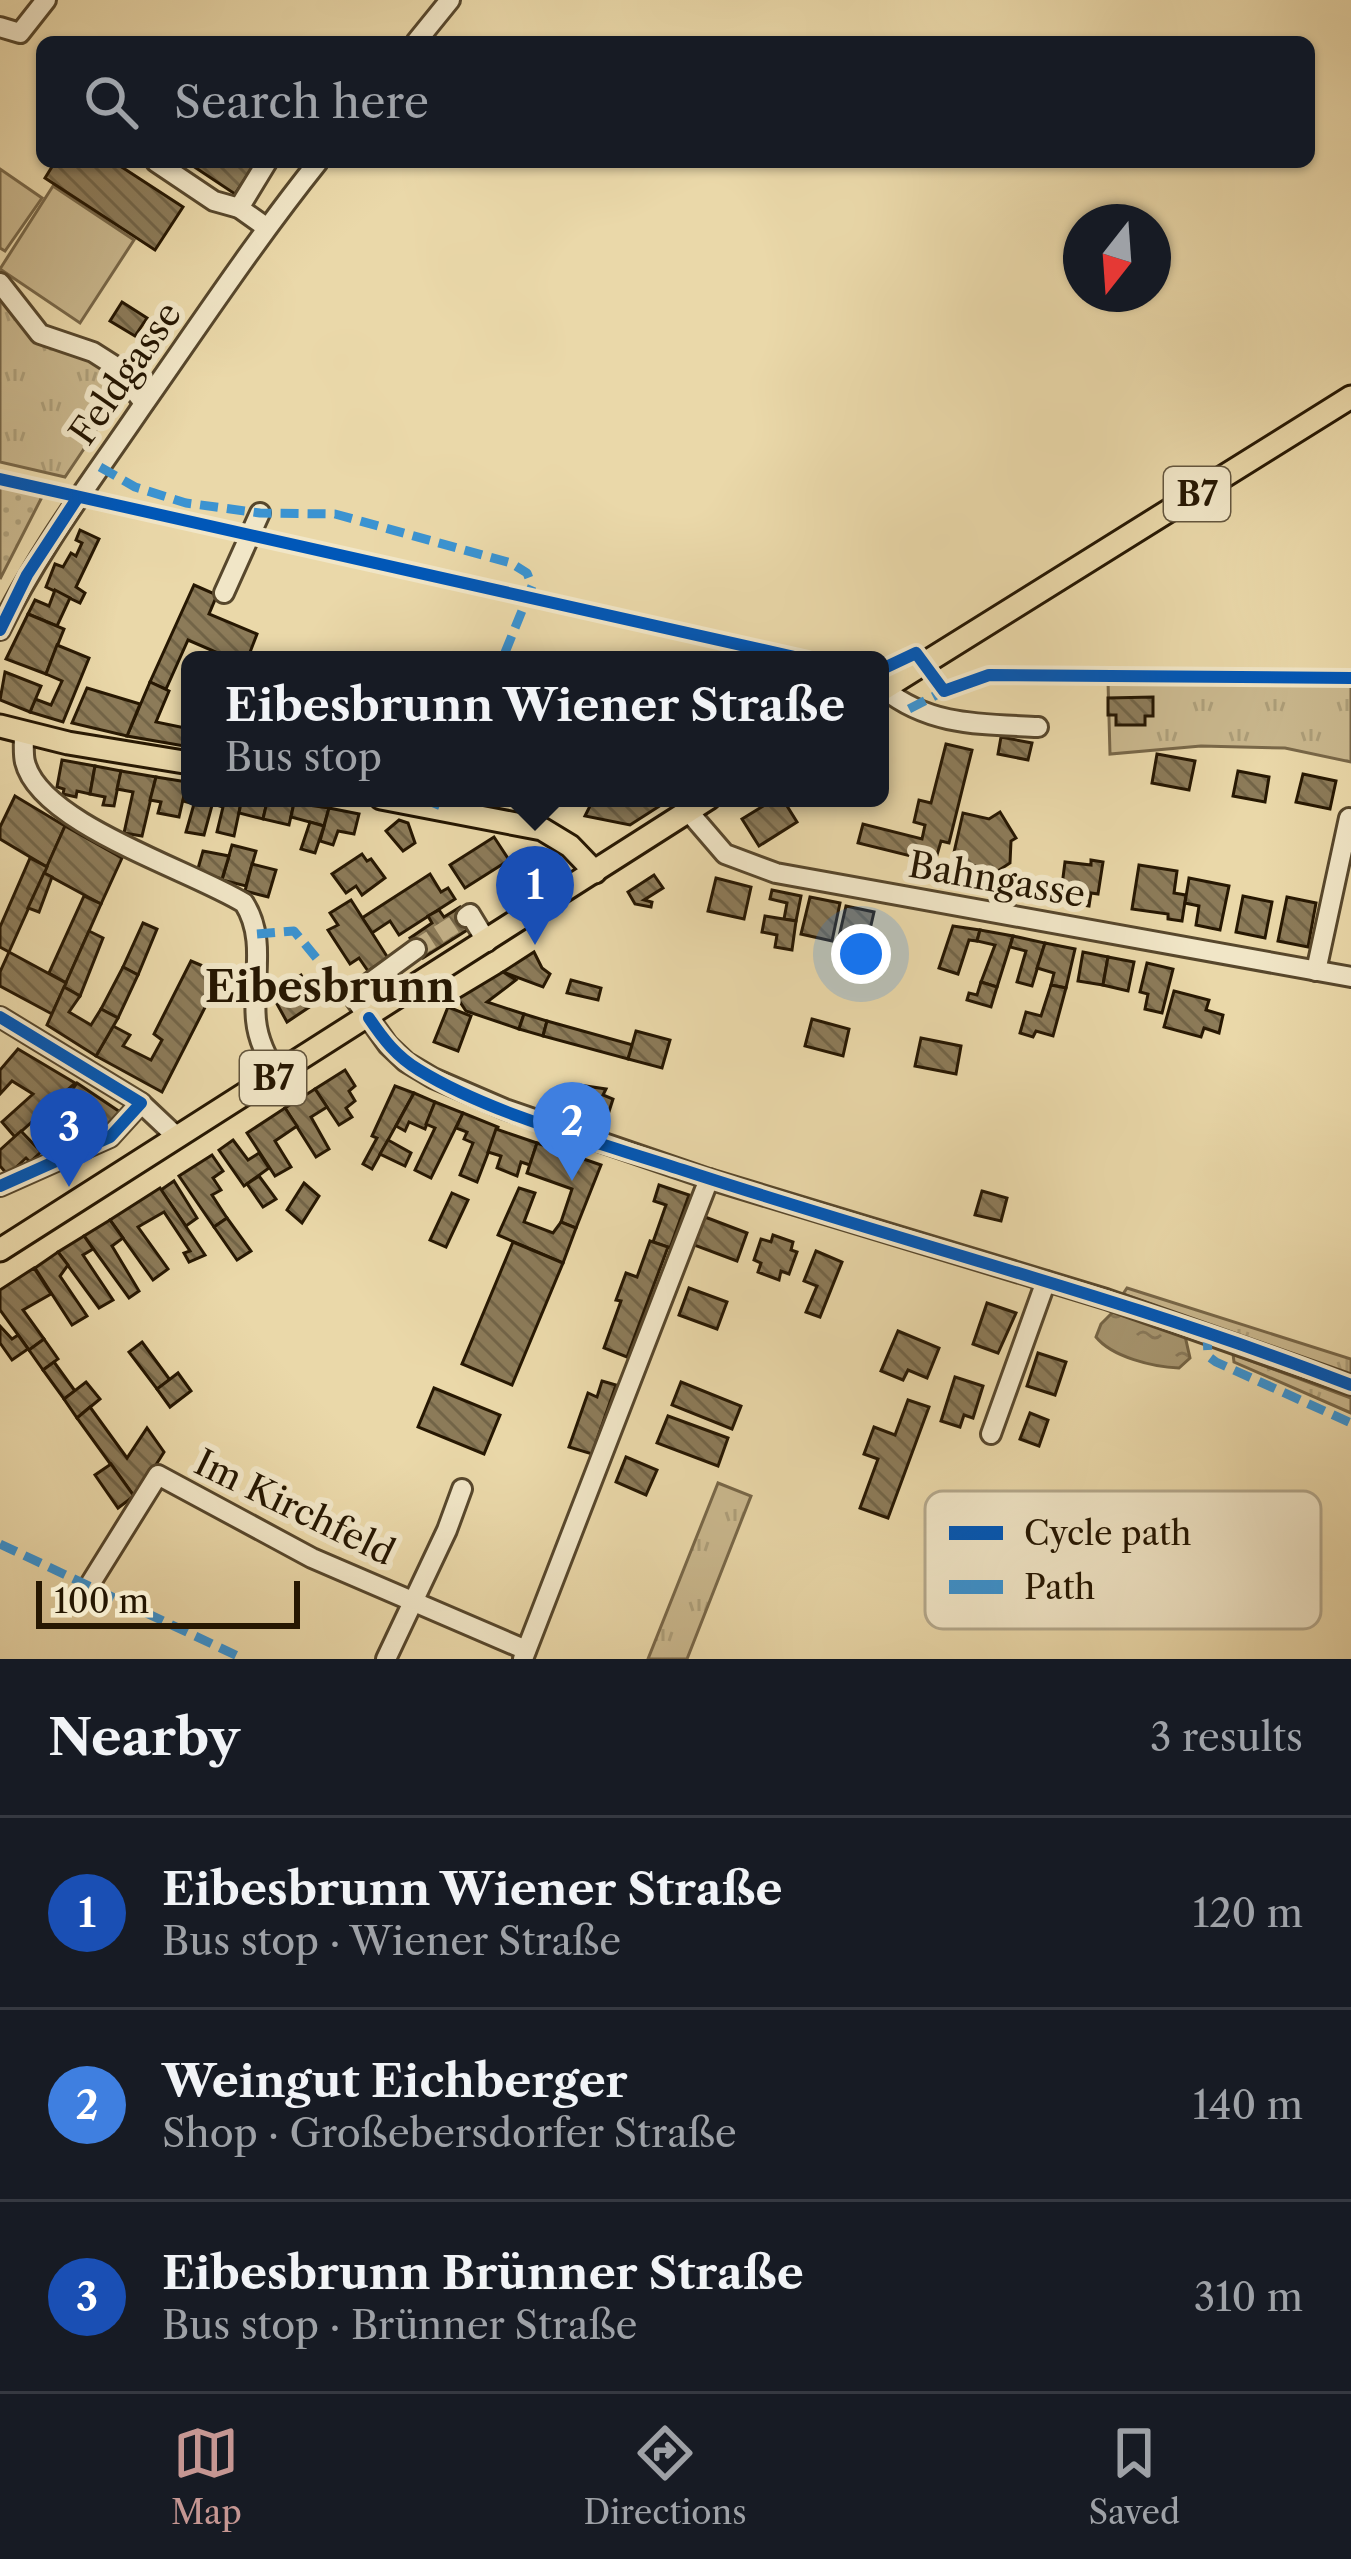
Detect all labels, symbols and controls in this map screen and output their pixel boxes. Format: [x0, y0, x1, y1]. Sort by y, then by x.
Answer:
search box [36, 36, 1315, 168]
icon: search [78, 69, 144, 135]
text: Search here [174, 74, 429, 130]
north arrow [1063, 204, 1171, 312]
street label: Feldgasse [60, 293, 190, 453]
road number: B7 [1164, 467, 1230, 521]
popup [181, 651, 889, 807]
text: Eibesbrunn Wiener Straße [225, 677, 845, 733]
text: Bus stop [225, 733, 382, 781]
street label: Bahngasse [905, 842, 1089, 916]
pin: 1 [496, 846, 574, 945]
your location [831, 924, 891, 984]
district label: Eibesbrunn [205, 961, 455, 1013]
road number: B7 [240, 1051, 306, 1105]
pin: 2 [533, 1082, 611, 1181]
pin: 3 [30, 1088, 108, 1187]
street label: Im Kirchfeld [188, 1440, 402, 1574]
legend [925, 1491, 1321, 1629]
text: Cycle path [1024, 1513, 1191, 1554]
text: Path [1024, 1567, 1095, 1608]
scale bar [36, 1575, 300, 1628]
text: 100 m [54, 1581, 149, 1622]
text: Nearby [48, 1706, 240, 1768]
text: 3 results [1150, 1713, 1303, 1761]
text: Eibesbrunn Wiener Straße [162, 1861, 782, 1917]
text: 1 [78, 1889, 96, 1937]
text: 120 m [1193, 1889, 1303, 1937]
text: Bus stop · Wiener Straße [162, 1917, 621, 1965]
text: Weingut Eichberger [162, 2053, 628, 2109]
text: 2 [75, 2081, 99, 2129]
text: 140 m [1193, 2081, 1303, 2129]
text: Shop · Großebersdorfer Straße [162, 2109, 737, 2157]
text: Eibesbrunn Brünner Straße [162, 2245, 804, 2301]
text: 3 [76, 2273, 98, 2321]
text: 310 m [1194, 2273, 1303, 2321]
text: Bus stop · Brünner Straße [162, 2301, 637, 2349]
tab: Map [171, 2420, 242, 2533]
tab: Directions [584, 2420, 747, 2533]
tab: Saved [1088, 2420, 1180, 2533]

